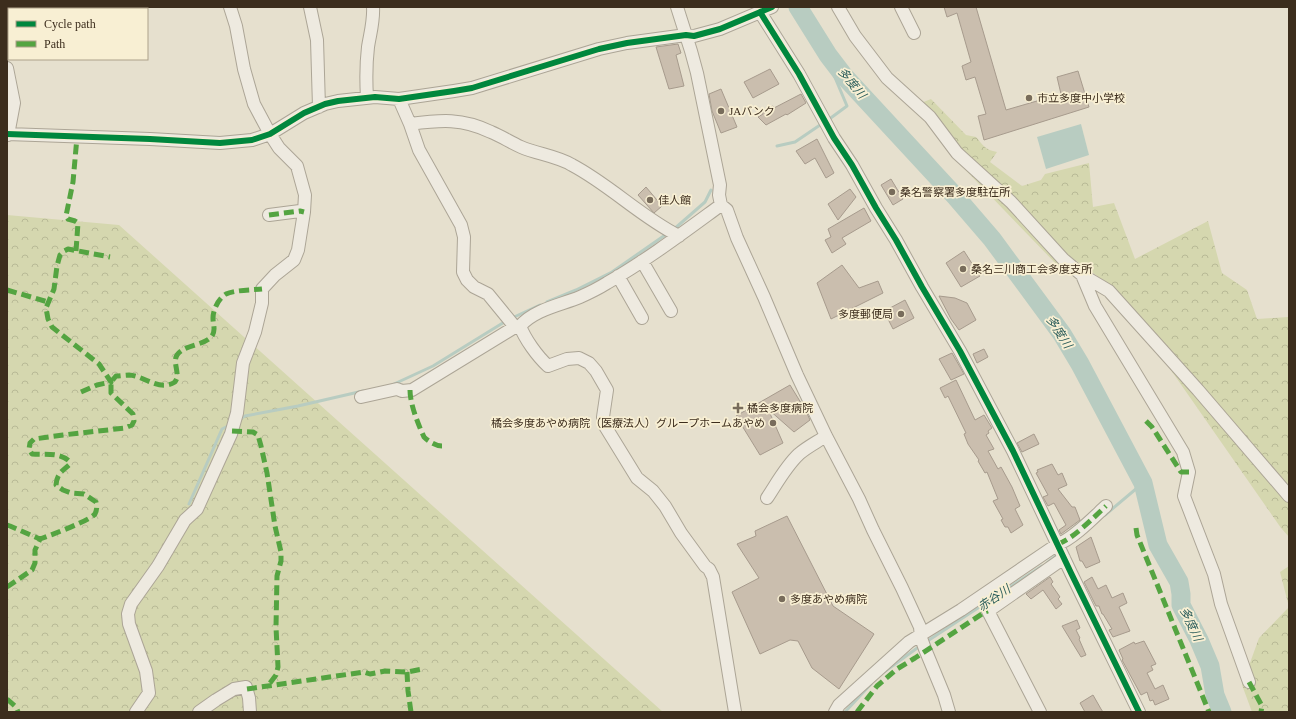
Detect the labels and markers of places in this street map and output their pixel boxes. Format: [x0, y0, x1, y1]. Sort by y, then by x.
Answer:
place label: 市立多度中小学校 [1037, 92, 1125, 104]
marker: 市立多度中小学校 [1024, 93, 1034, 103]
place label: JAバンク [729, 105, 775, 117]
marker: JAバンク [716, 106, 726, 116]
place label: 桑名警察署多度駐在所 [900, 186, 1011, 198]
marker: 桑名警察署多度駐在所 [887, 187, 897, 197]
place label: 佳人館 [658, 194, 691, 206]
marker: 佳人館 [645, 195, 655, 205]
place label: 桑名三川商工会多度支所 [971, 263, 1093, 275]
marker: 桑名三川商工会多度支所 [958, 264, 968, 274]
place label: 多度郵便局 [838, 308, 893, 320]
marker: 多度郵便局 [896, 309, 906, 319]
marker: 橘会多度病院 [732, 402, 744, 414]
place label: 橘会多度病院 [747, 402, 813, 414]
place label: 橘会多度あやめ病院（医療法人）グループホームあやめ [491, 417, 765, 429]
marker: 橘会多度あやめ病院（医療法人）グループホームあやめ [768, 418, 778, 428]
place label: 多度あやめ病院 [790, 593, 867, 605]
marker: 多度あやめ病院 [777, 594, 787, 604]

